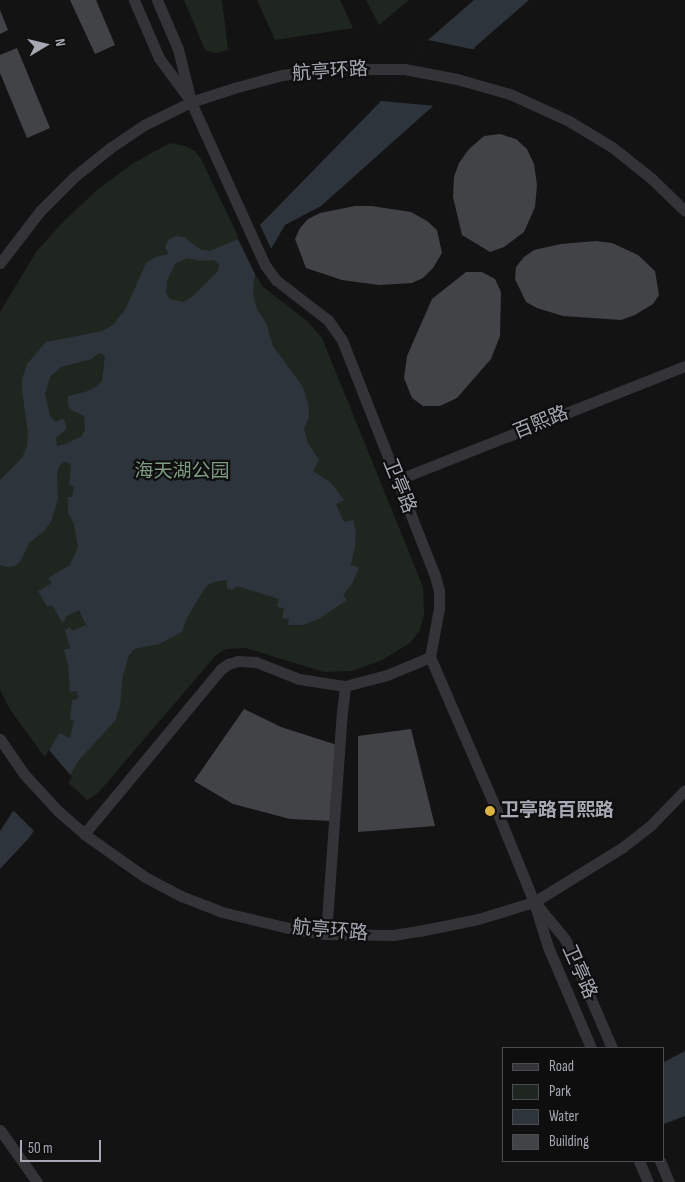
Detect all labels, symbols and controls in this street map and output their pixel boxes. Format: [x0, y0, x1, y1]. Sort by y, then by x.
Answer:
north arrow [20, 20, 70, 70]
text: N [51, 38, 69, 48]
street label: 航亭环路 [291, 58, 369, 86]
street label: 百熙路 [510, 402, 572, 444]
street label: 卫亭路 [378, 455, 420, 517]
park label: 海天湖公园 [135, 461, 229, 483]
place label: 卫亭路百熙路 [500, 800, 614, 822]
marker: 卫亭路百熙路 [484, 805, 496, 817]
street label: 航亭环路 [291, 916, 369, 946]
street label: 卫亭路 [557, 941, 601, 1003]
legend [502, 1047, 665, 1162]
text: Road [549, 1057, 574, 1076]
text: Park [549, 1082, 571, 1101]
text: Water [549, 1107, 579, 1126]
scale bar [22, 1130, 104, 1162]
text: Building [549, 1132, 589, 1151]
text: 50 m [28, 1139, 53, 1158]

